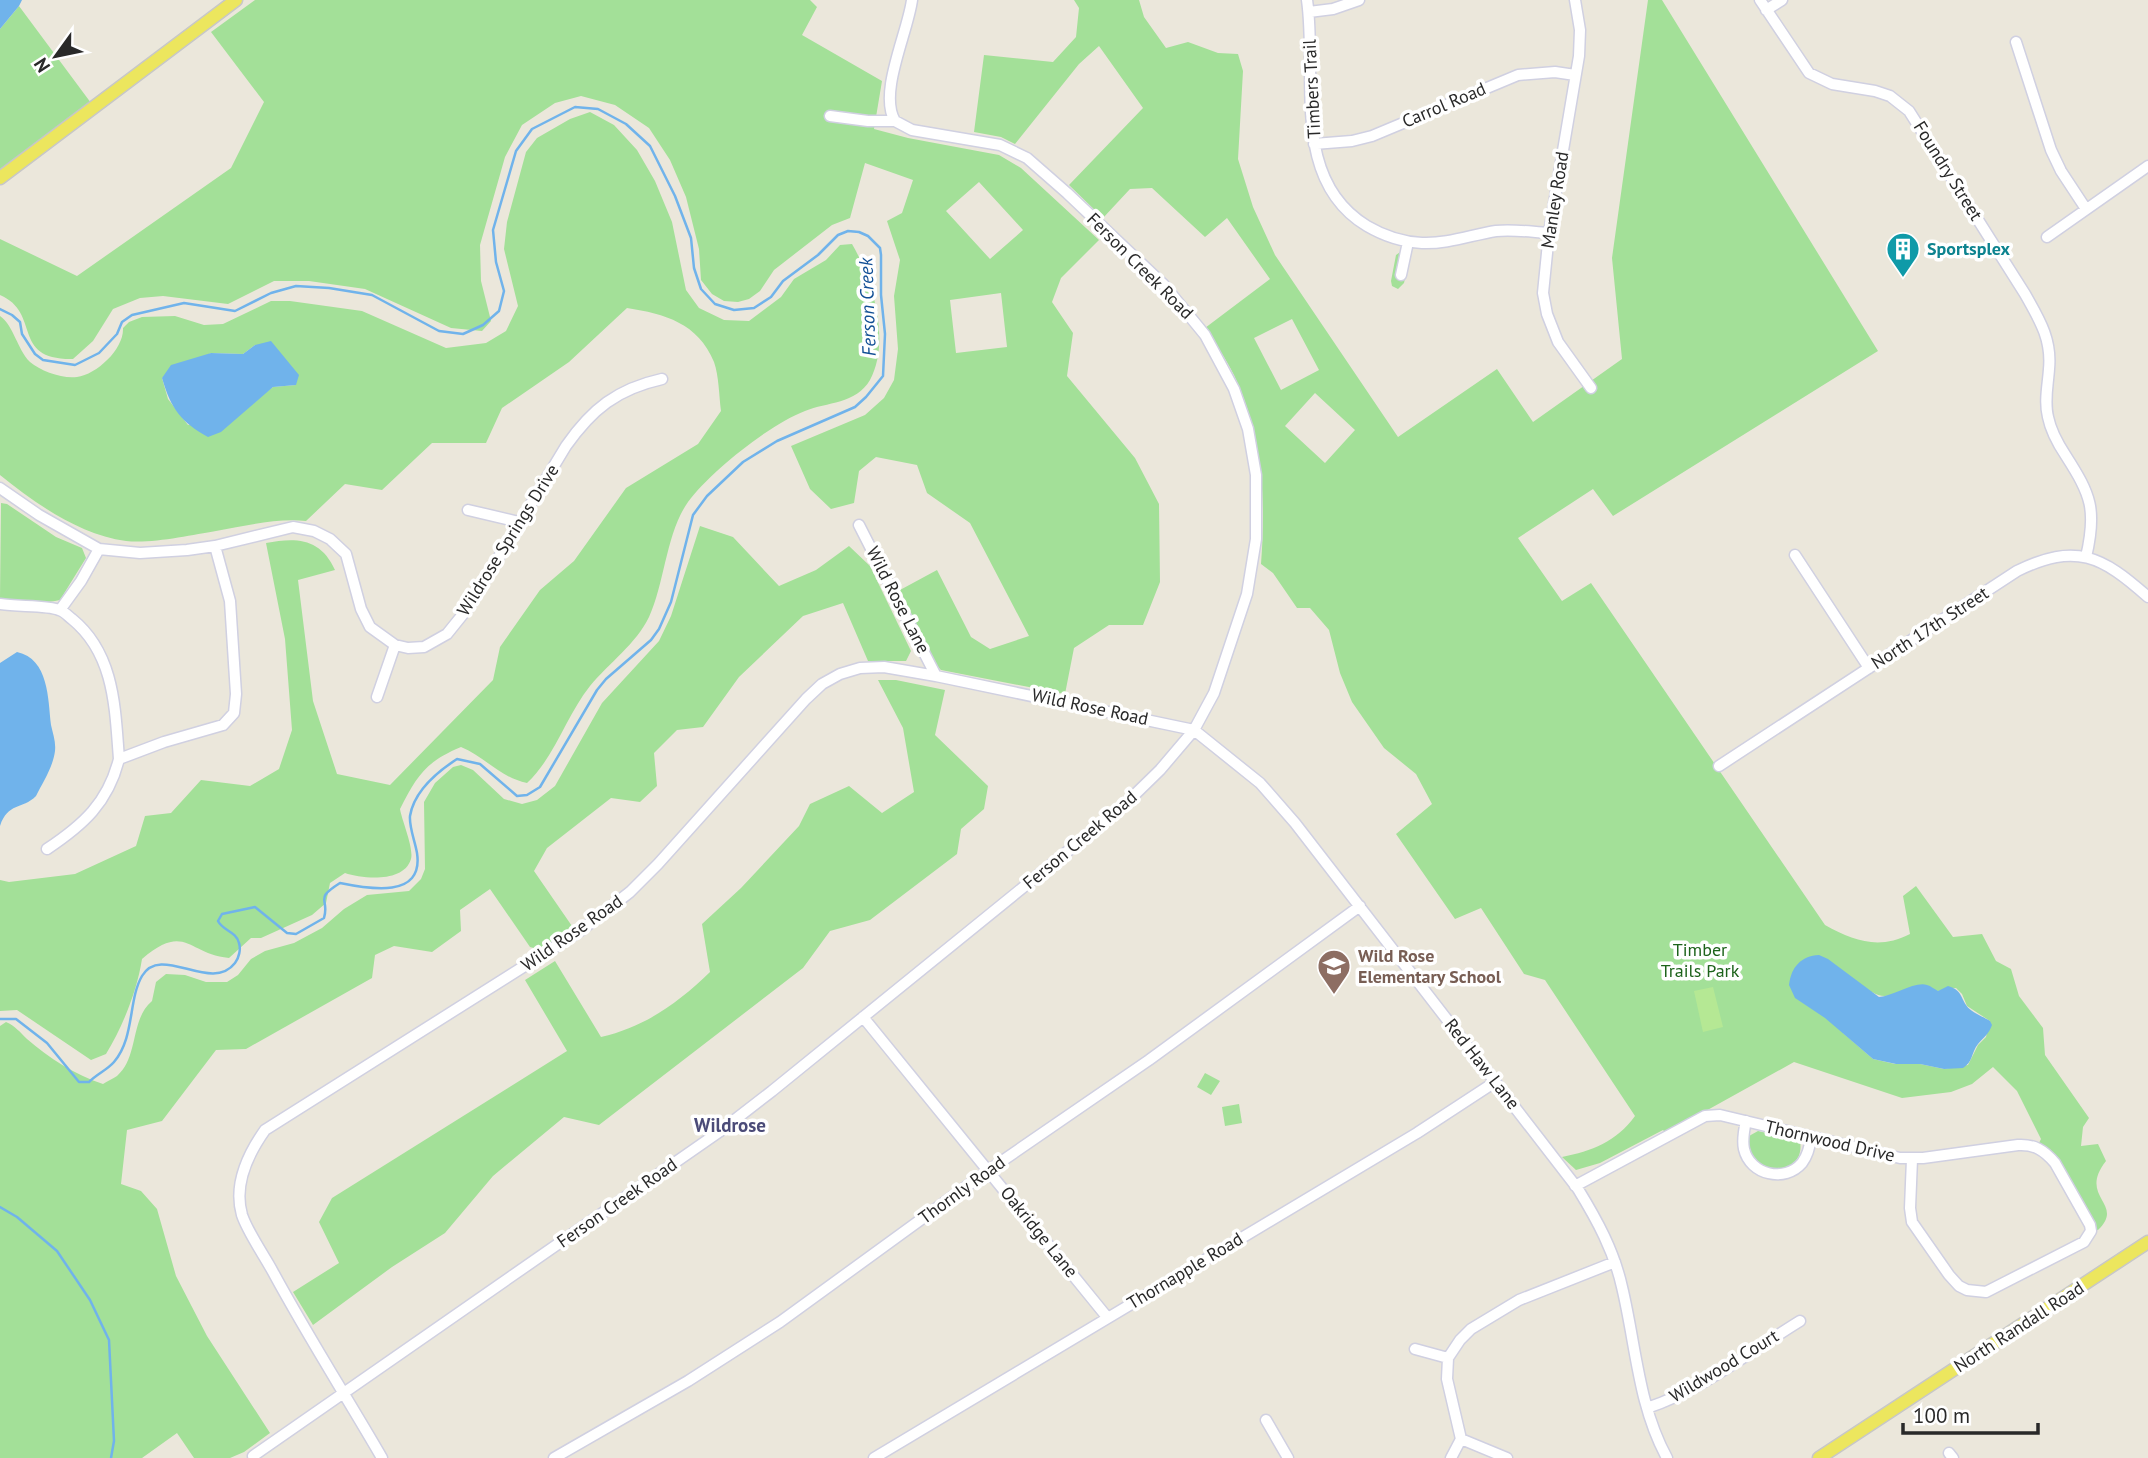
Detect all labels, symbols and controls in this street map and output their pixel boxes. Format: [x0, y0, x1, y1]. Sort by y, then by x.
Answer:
north arrow [21, 21, 91, 91]
street label: Timbers Trail [1297, 38, 1326, 139]
text: N [28, 53, 55, 77]
street label: Carrol Road [1398, 77, 1489, 133]
street label: Foundry Street [1909, 117, 1988, 225]
street label: Manley Road [1536, 150, 1574, 250]
street label: Ferson Creek Road [1082, 207, 1199, 324]
building icon: Sportsplex [1884, 230, 1922, 279]
place label: Sportsplex [1927, 237, 2010, 260]
water label: Ferson Creek [853, 256, 881, 357]
street label: Wildrose Springs Drive [452, 460, 564, 620]
street label: Wild Rose Lane [862, 542, 935, 657]
street label: North 17th Street [1867, 581, 1993, 674]
street label: Wild Rose Road [1030, 683, 1151, 730]
street label: Ferson Creek Road [1018, 785, 1141, 894]
street label: Wild Rose Road [517, 889, 627, 976]
park label: Timber Trails Park [1661, 938, 1740, 982]
place label: Wild Rose Elementary School [1358, 944, 1502, 988]
school or university icon: Wild Rose Elementary School [1315, 947, 1353, 996]
street label: Red Haw Lane [1440, 1014, 1525, 1114]
district label: Wildrose [694, 1113, 766, 1137]
street label: Thornwood Drive [1763, 1114, 1897, 1167]
street label: Thornly Road [914, 1151, 1009, 1229]
street label: Ferson Creek Road [552, 1153, 681, 1253]
street label: Oakridge Lane [996, 1181, 1083, 1282]
street label: Thornapple Road [1123, 1227, 1247, 1314]
street label: North Randall Road [1949, 1276, 2088, 1377]
street label: Wildwood Court [1665, 1324, 1782, 1407]
scale bar [1903, 1392, 2038, 1436]
text: 100 m [1913, 1402, 1970, 1429]

